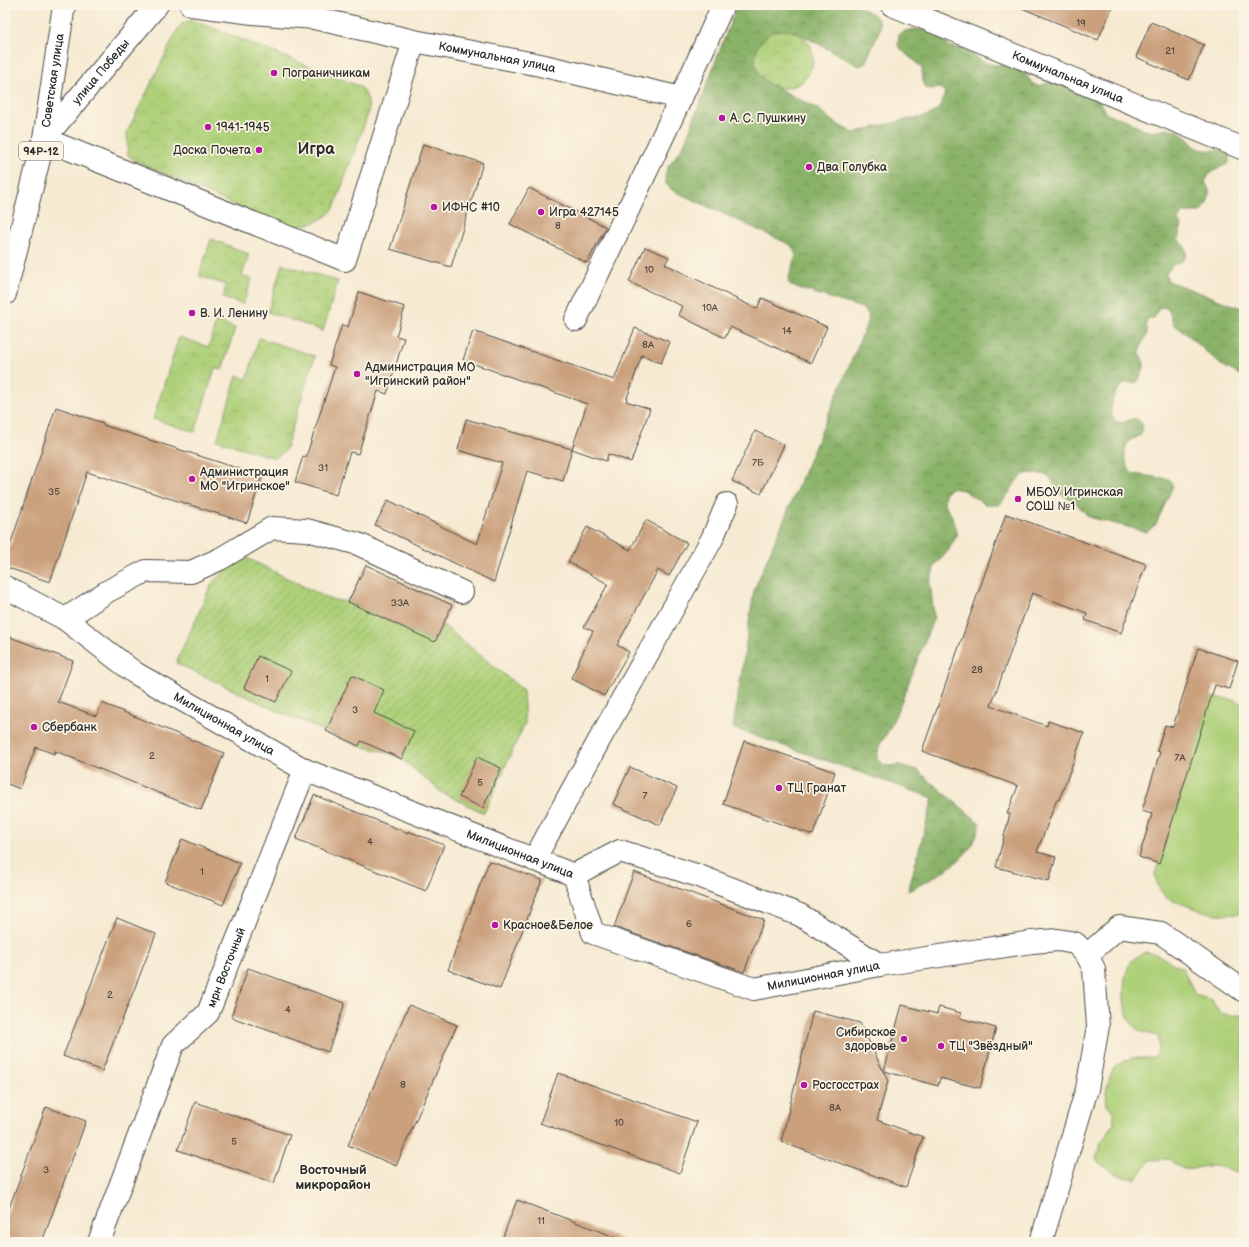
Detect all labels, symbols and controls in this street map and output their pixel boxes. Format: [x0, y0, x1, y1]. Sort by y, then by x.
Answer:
house number: 19 [1076, 17, 1086, 29]
street label: Советская улица [38, 32, 67, 129]
street label: улица Победы [69, 36, 133, 108]
street label: Коммунальная улица [437, 38, 557, 76]
house number: 21 [1165, 45, 1175, 57]
street label: Коммунальная улица [1010, 47, 1126, 106]
place label: Пограничникам [282, 66, 370, 81]
marker: Пограничникам [269, 68, 279, 78]
place label: А. С. Пушкину [729, 111, 806, 126]
marker: А. С. Пушкину [717, 113, 727, 123]
place label: 1941-1945 [216, 120, 270, 135]
marker: 1941-1945 [203, 122, 213, 132]
district label: Игра [297, 140, 335, 159]
road number: 94Р-12 [19, 142, 63, 160]
place label: Доска Почета [173, 143, 251, 158]
marker: Доска Почета [254, 145, 264, 155]
place label: Два Голубка [817, 160, 887, 175]
marker: Два Голубка [804, 162, 814, 172]
place label: ИФНС #10 [442, 200, 500, 215]
marker: ИФНС #10 [429, 202, 439, 212]
place label: Игра 427145 [549, 205, 619, 220]
marker: Игра 427145 [536, 207, 546, 217]
house number: 8 [555, 220, 561, 232]
house number: 10 [644, 264, 654, 276]
house number: 10А [702, 302, 719, 314]
place label: В. И. Ленину [200, 306, 268, 321]
marker: В. И. Ленину [187, 308, 197, 318]
house number: 14 [782, 325, 792, 337]
house number: 8А [642, 339, 655, 351]
place label: Администрация МО "Игринский район" [364, 360, 476, 389]
marker: Администрация МО "Игринский район" [352, 369, 362, 379]
house number: 7Б [752, 457, 764, 469]
house number: 31 [318, 462, 328, 474]
place label: Администрация МО "Игринское" [199, 465, 290, 494]
marker: Администрация МО "Игринское" [187, 474, 197, 484]
place label: МБОУ Игринская СОШ №1 [1026, 485, 1124, 514]
house number: 35 [48, 486, 60, 498]
marker: МБОУ Игринская СОШ №1 [1013, 494, 1023, 504]
house number: 33А [391, 597, 410, 609]
house number: 28 [971, 664, 983, 676]
house number: 1 [265, 673, 269, 685]
street label: Милиционная улица [171, 689, 277, 759]
house number: 3 [352, 704, 358, 716]
place label: Сбербанк [42, 720, 98, 735]
marker: Сбербанк [29, 722, 39, 732]
house number: 2 [149, 750, 155, 762]
house number: 7А [1175, 752, 1186, 764]
house number: 5 [477, 777, 483, 789]
place label: ТЦ Гранат [787, 781, 847, 796]
marker: ТЦ Гранат [774, 783, 784, 793]
house number: 7 [643, 790, 648, 802]
street label: Милиционная улица [464, 826, 576, 882]
house number: 4 [367, 836, 373, 848]
house number: 1 [200, 866, 204, 878]
place label: Красное&Белое [503, 918, 593, 933]
house number: 6 [686, 918, 692, 930]
marker: Красное&Белое [490, 920, 500, 930]
street label: мрн Восточный [204, 925, 249, 1009]
street label: Милиционная улица [766, 958, 881, 994]
house number: 2 [107, 989, 113, 1001]
house number: 4 [285, 1004, 291, 1016]
place label: Сибирское здоровье [836, 1025, 896, 1054]
marker: Сибирское здоровье [899, 1034, 909, 1044]
place label: ТЦ "Звёздный" [949, 1039, 1033, 1054]
marker: ТЦ "Звёздный" [936, 1041, 946, 1051]
place label: Росгосстрах [812, 1078, 880, 1093]
house number: 8 [400, 1079, 406, 1091]
marker: Росгосстрах [799, 1080, 809, 1090]
house number: 8А [829, 1102, 842, 1114]
house number: 10 [614, 1117, 624, 1129]
house number: 5 [231, 1136, 237, 1148]
district label: Восточный микрорайон [295, 1162, 371, 1193]
house number: 3 [43, 1164, 49, 1176]
house number: 11 [537, 1215, 545, 1227]

